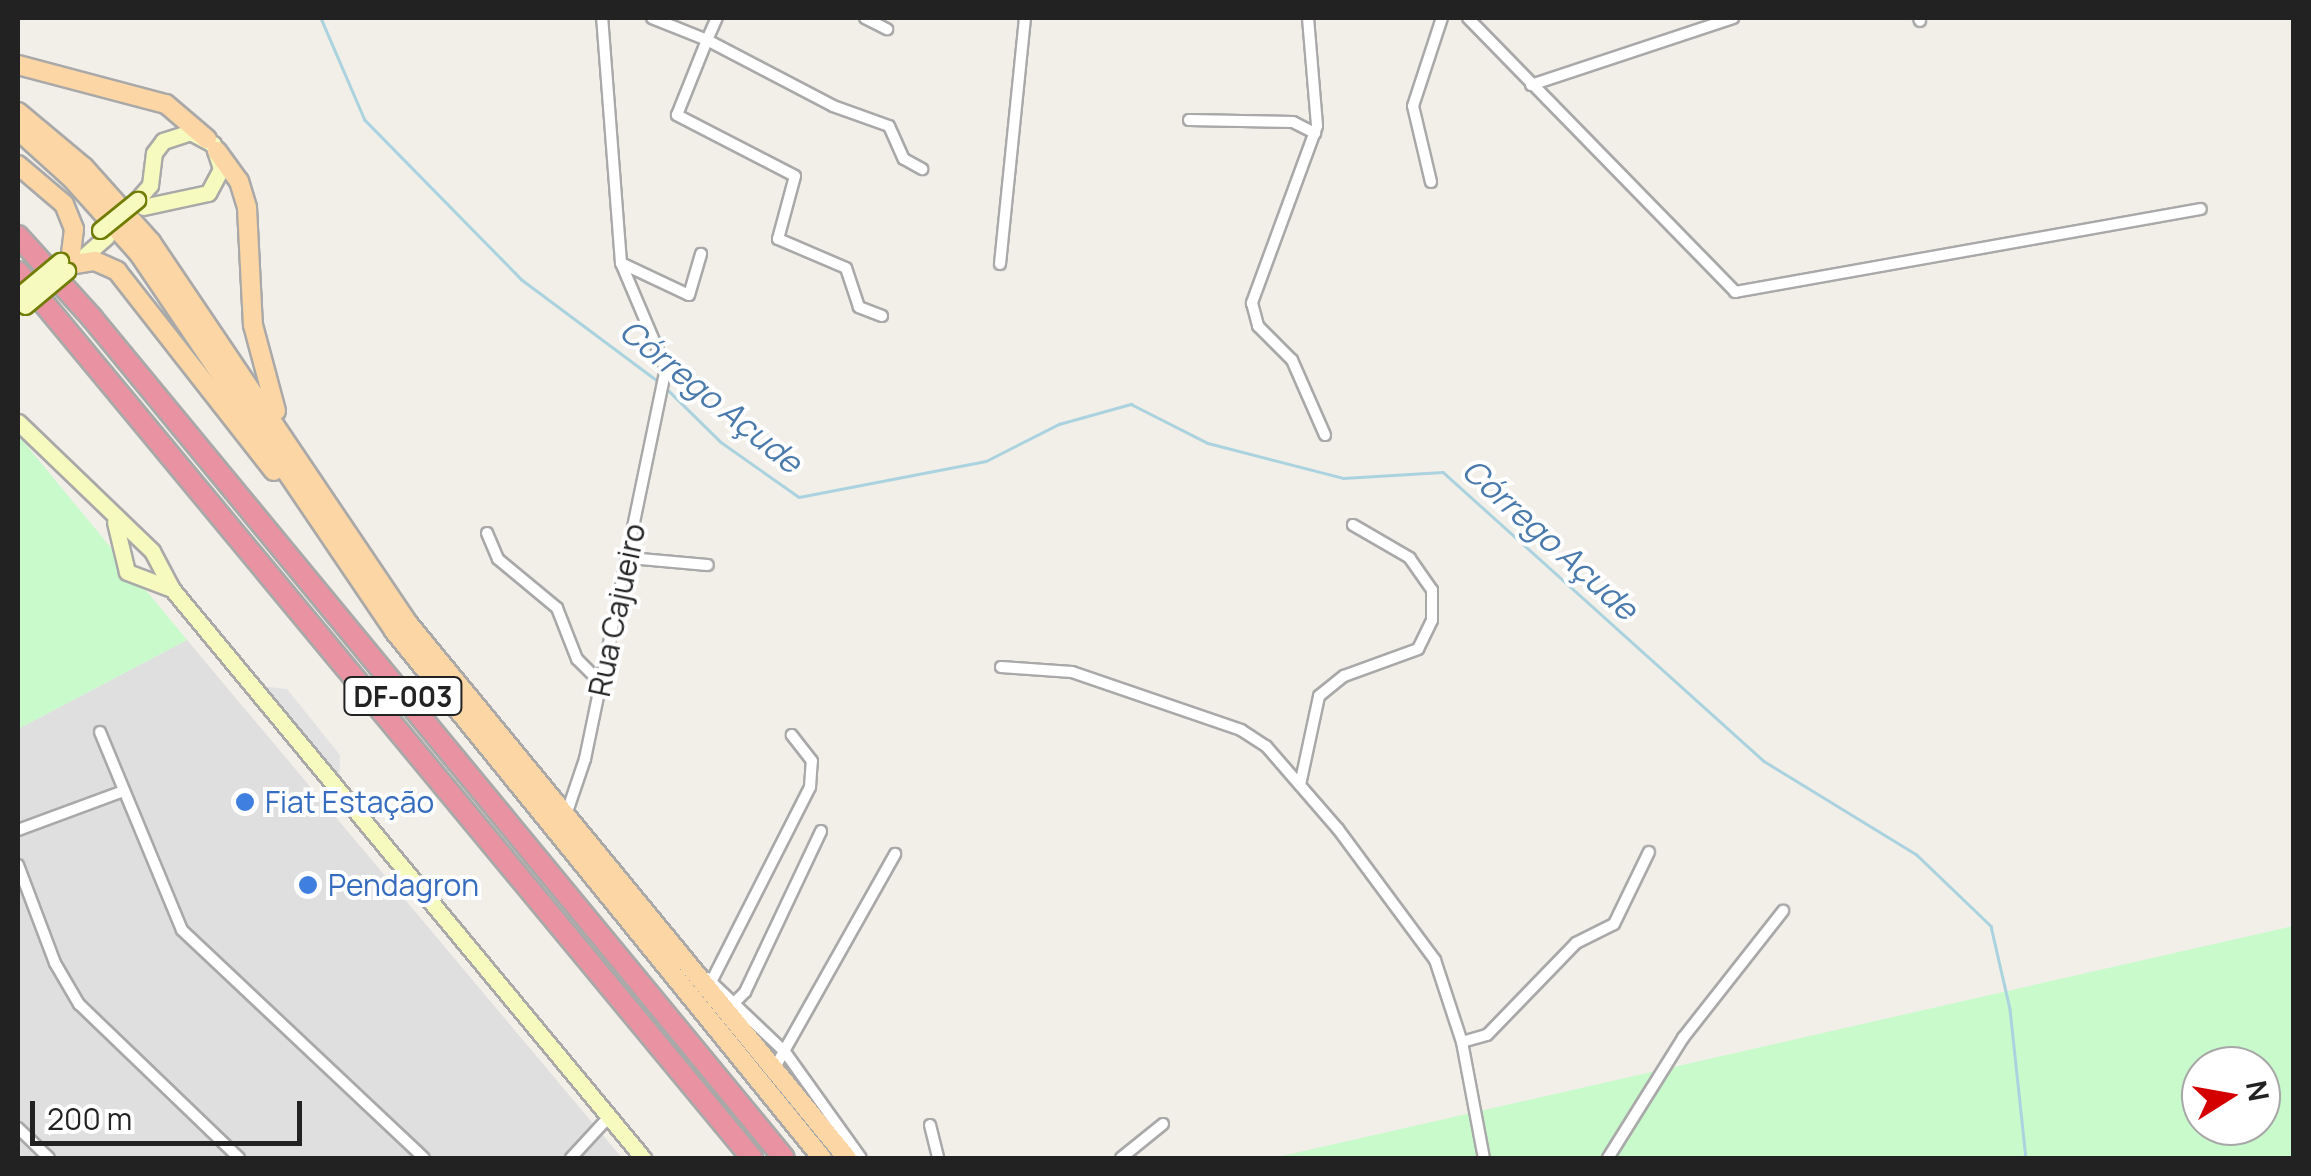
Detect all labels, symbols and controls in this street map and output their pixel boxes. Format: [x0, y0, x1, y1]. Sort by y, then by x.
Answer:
water label: Córrego Açude [613, 311, 809, 481]
water label: Córrego Açude [1455, 450, 1645, 628]
street label: Rua Cajueiro [581, 520, 653, 700]
road number: DF-003 [343, 673, 463, 719]
place label: Fiat Estação [265, 784, 434, 820]
marker: Fiat Estação [234, 791, 256, 813]
place label: Pendagron [328, 867, 479, 903]
marker: Pendagron [297, 874, 319, 896]
north arrow [2181, 1046, 2281, 1146]
text: N [2238, 1077, 2279, 1104]
scale bar [35, 1081, 308, 1143]
text: 200 m [47, 1098, 132, 1139]

